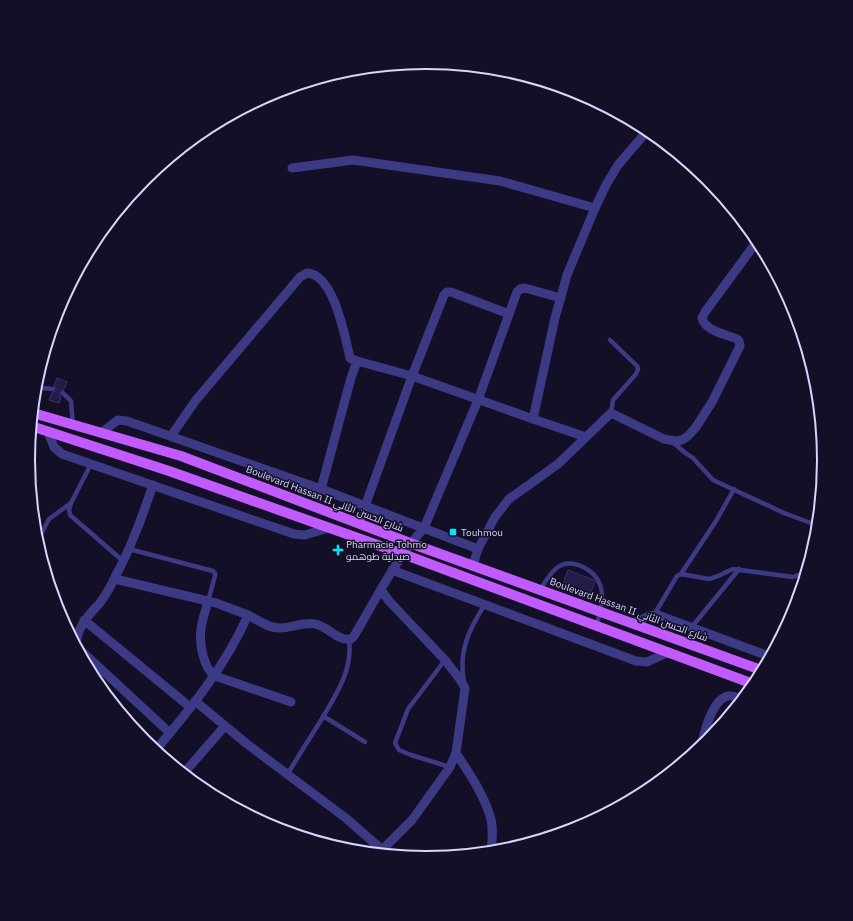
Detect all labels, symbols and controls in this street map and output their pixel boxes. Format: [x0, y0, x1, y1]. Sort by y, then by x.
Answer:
street label: Boulevard Hassan II شارع الحسن الثاني [244, 462, 405, 535]
place label: Touhmou [461, 526, 503, 539]
marker: Touhmou [448, 527, 458, 537]
place label: Pharmacie Tohmo صيدلية طوهمو [346, 538, 427, 563]
marker: Pharmacie Tohmo صيدلية طوهمو [333, 545, 343, 555]
street label: Boulevard Hassan II شارع الحسن الثاني [548, 575, 710, 645]

